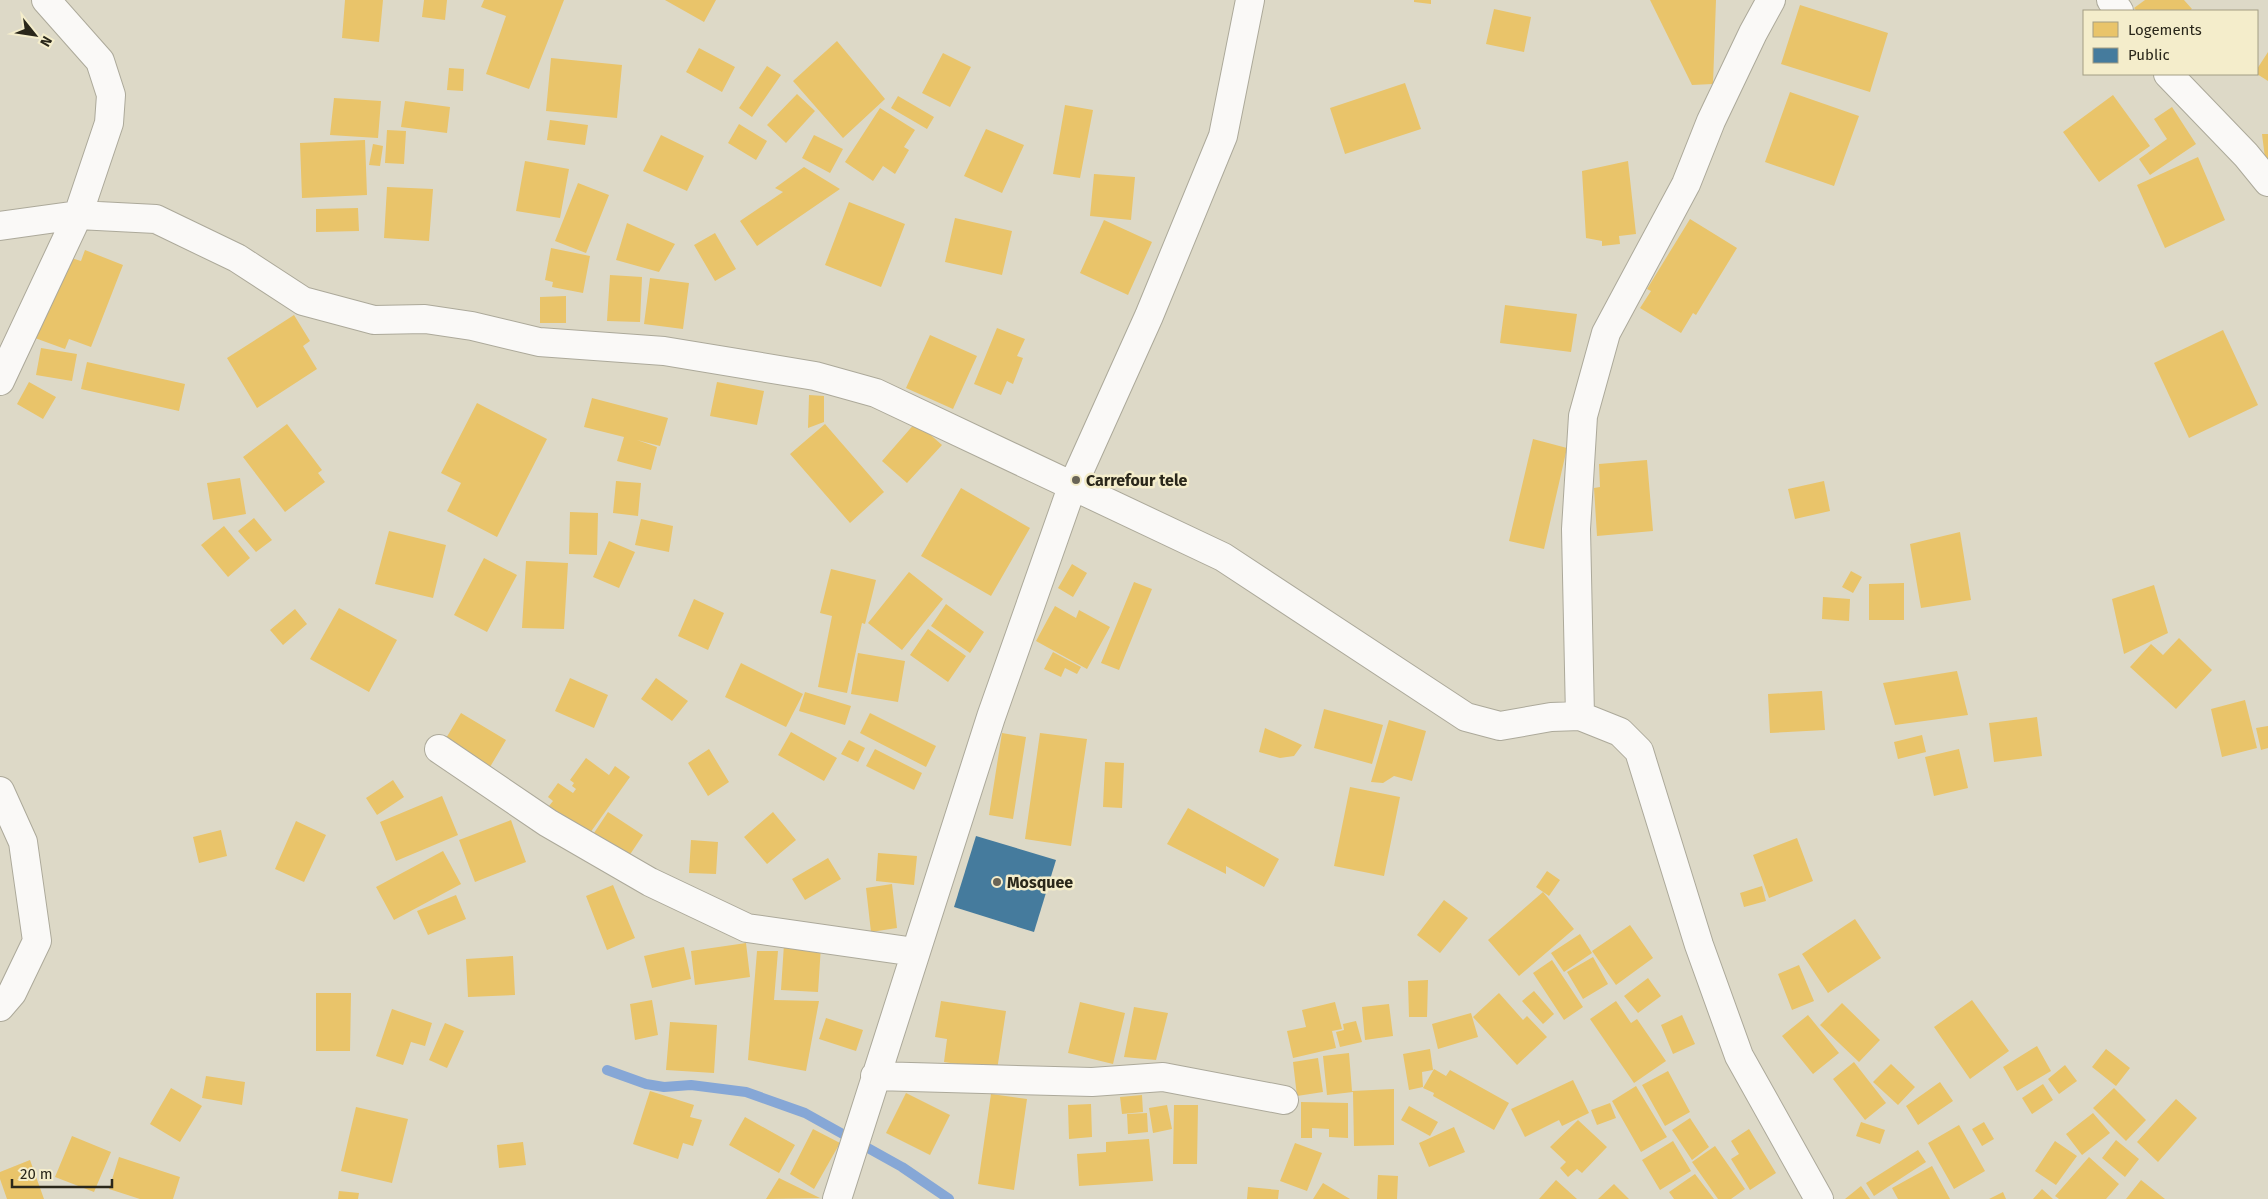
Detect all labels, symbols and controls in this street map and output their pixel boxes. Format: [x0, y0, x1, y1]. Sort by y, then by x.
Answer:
north arrow [10, 10, 60, 60]
legend [2083, 10, 2258, 75]
text: Logements [2128, 21, 2202, 39]
text: N [36, 33, 56, 50]
text: Public [2128, 46, 2170, 64]
place label: Carrefour tele [1086, 471, 1188, 490]
marker: Carrefour tele [1070, 474, 1082, 486]
place label: Mosquee [1007, 873, 1073, 892]
marker: Mosquee [991, 876, 1003, 888]
scale bar [12, 1156, 112, 1188]
text: 20 m [20, 1165, 53, 1183]

